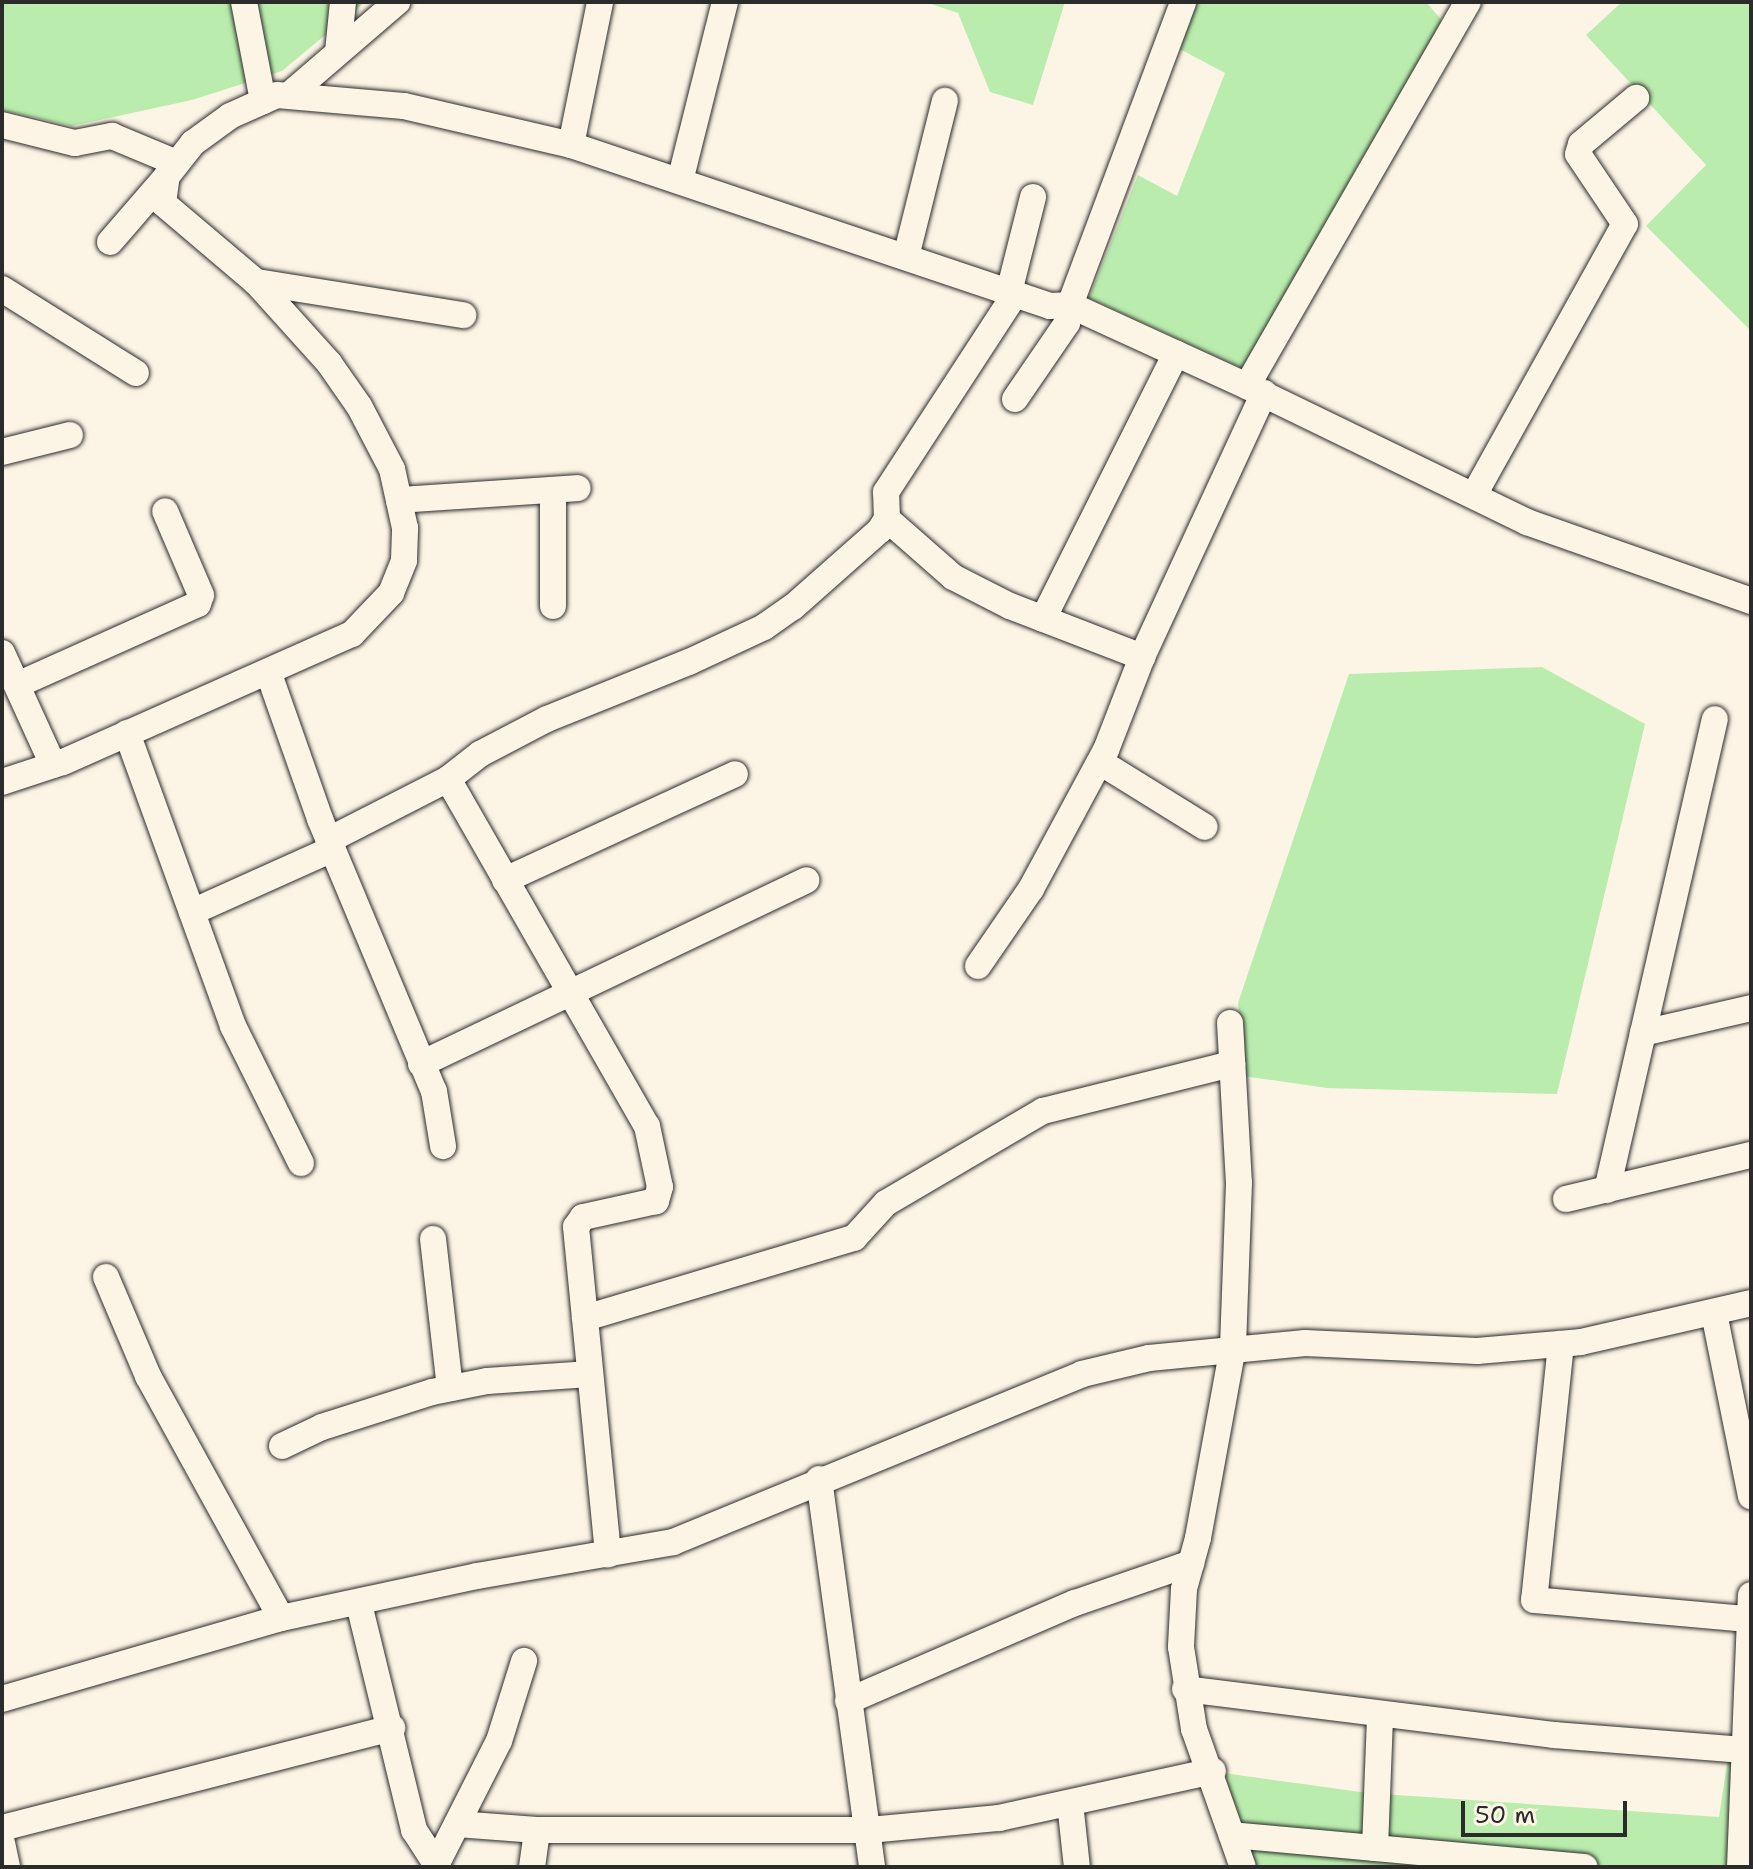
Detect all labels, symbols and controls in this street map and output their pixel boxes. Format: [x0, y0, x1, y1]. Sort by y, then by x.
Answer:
scale bar [1465, 1785, 1631, 1835]
text: 50 m [1475, 1799, 1535, 1831]

